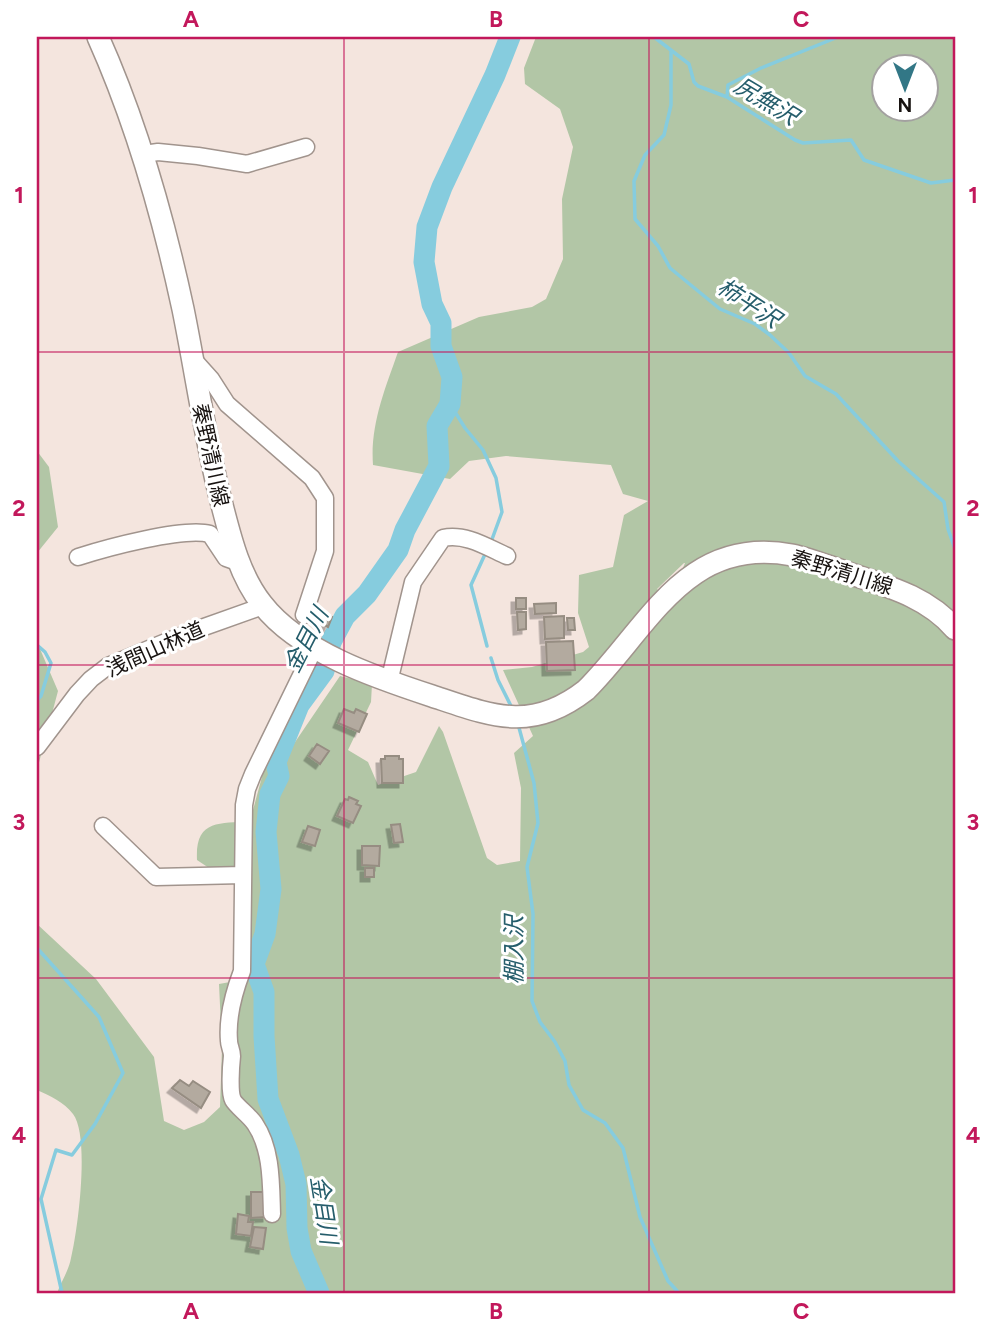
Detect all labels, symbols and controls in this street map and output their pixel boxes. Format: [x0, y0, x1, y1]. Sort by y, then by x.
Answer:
text: A [183, 5, 200, 33]
text: B [489, 5, 503, 33]
text: C [793, 5, 810, 33]
north arrow [870, 52, 940, 122]
water label: 尻無沢 [729, 71, 805, 132]
text: N [898, 93, 912, 116]
text: 1 [14, 181, 24, 209]
text: 1 [968, 181, 978, 209]
water label: 柿平沢 [712, 272, 788, 335]
street label: 秦野清川線 [188, 401, 234, 509]
text: 2 [12, 494, 26, 522]
text: 2 [966, 494, 980, 522]
street label: 秦野清川線 [788, 545, 896, 599]
water label: 金目川 [278, 600, 335, 677]
street label: 浅間山林道 [102, 616, 208, 682]
text: 3 [13, 808, 25, 836]
text: 3 [967, 808, 979, 836]
water label: 棚入沢 [500, 913, 528, 985]
text: 4 [12, 1121, 26, 1149]
text: 4 [966, 1121, 980, 1149]
water label: 金目川 [305, 1174, 344, 1249]
text: A [183, 1297, 200, 1325]
text: B [489, 1297, 503, 1325]
text: C [793, 1297, 810, 1325]

